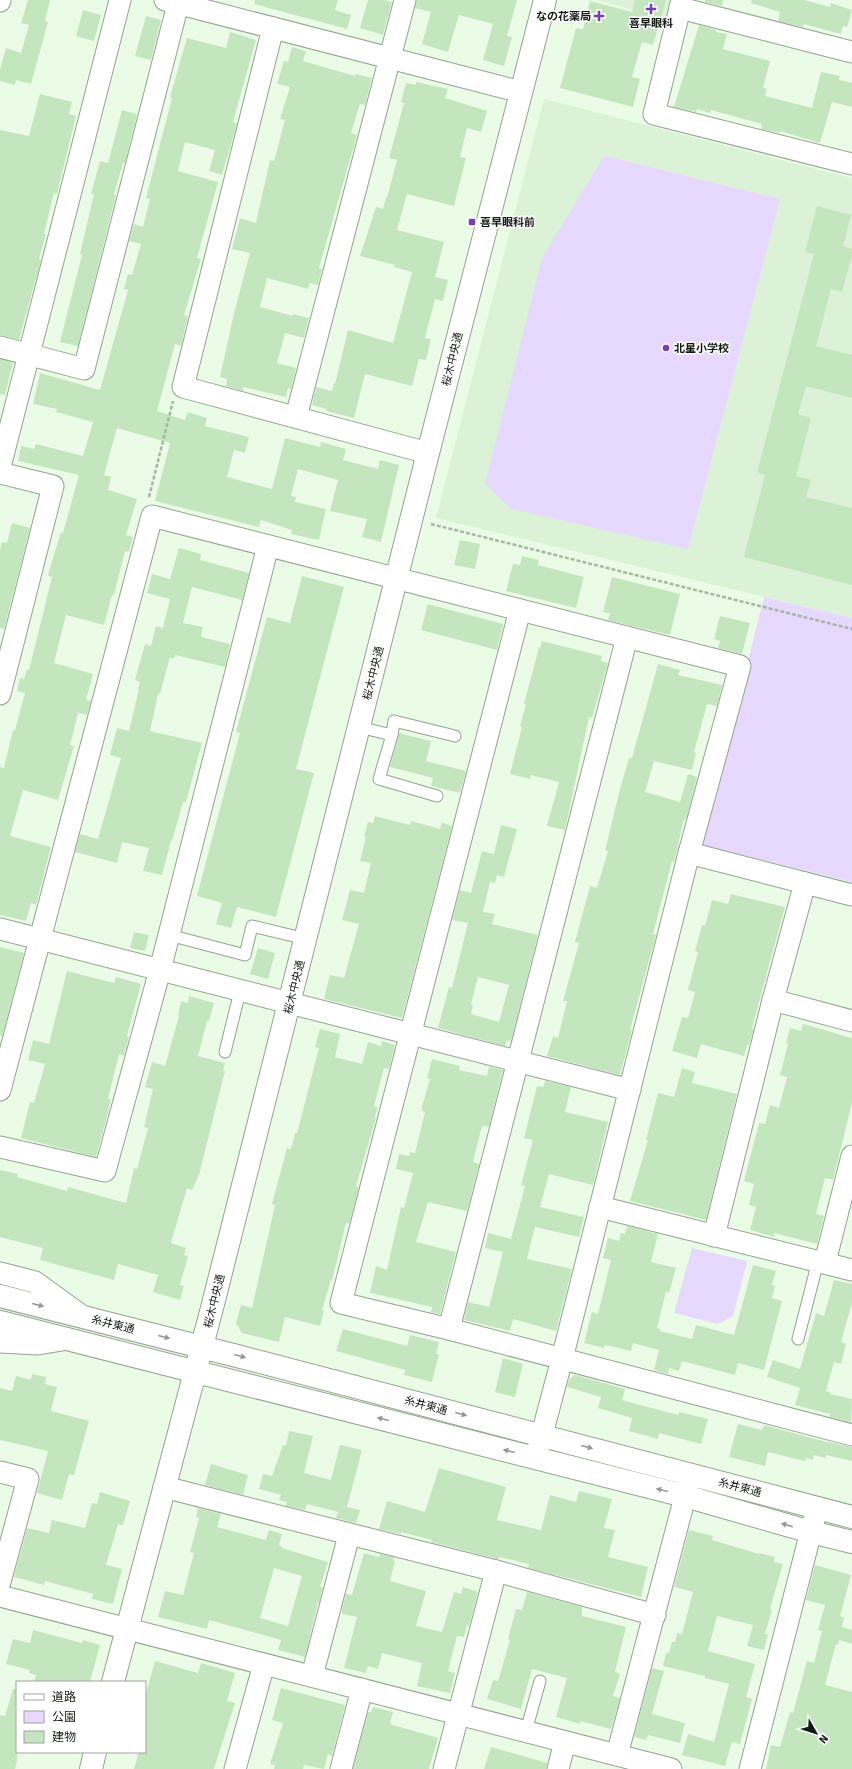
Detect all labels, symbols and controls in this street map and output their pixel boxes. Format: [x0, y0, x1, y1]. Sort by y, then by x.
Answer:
marker: 喜早眼科 [645, 3, 657, 15]
place label: なの花薬局 [536, 10, 591, 23]
marker: なの花薬局 [594, 11, 604, 21]
place label: 喜早眼科 [629, 17, 673, 30]
place label: 喜早眼科前 [480, 216, 535, 229]
marker: 喜早眼科前 [467, 217, 477, 227]
street label: 桜木中央通 [440, 331, 465, 387]
place label: 北星小学校 [674, 342, 729, 355]
marker: 北星小学校 [661, 343, 671, 353]
street label: 桜木中央通 [361, 645, 386, 701]
street label: 桜木中央通 [282, 959, 307, 1015]
street label: 桜木中央通 [202, 1273, 227, 1329]
one-way arrow [32, 1302, 44, 1308]
street label: 糸井東通 [90, 1313, 136, 1336]
one-way arrow [158, 1334, 170, 1340]
one-way arrow [234, 1353, 246, 1359]
street label: 糸井東通 [403, 1394, 449, 1417]
one-way arrow [455, 1411, 467, 1417]
one-way arrow [377, 1416, 389, 1422]
one-way arrow [581, 1444, 593, 1450]
one-way arrow [503, 1447, 515, 1453]
street label: 糸井東通 [717, 1476, 763, 1499]
one-way arrow [656, 1486, 668, 1492]
one-way arrow [781, 1522, 793, 1528]
legend [16, 1681, 146, 1753]
text: 道路 [52, 1690, 76, 1705]
text: 公園 [52, 1710, 76, 1725]
north arrow [796, 1713, 836, 1753]
text: 建物 [52, 1730, 76, 1745]
text: N [816, 1732, 831, 1746]

